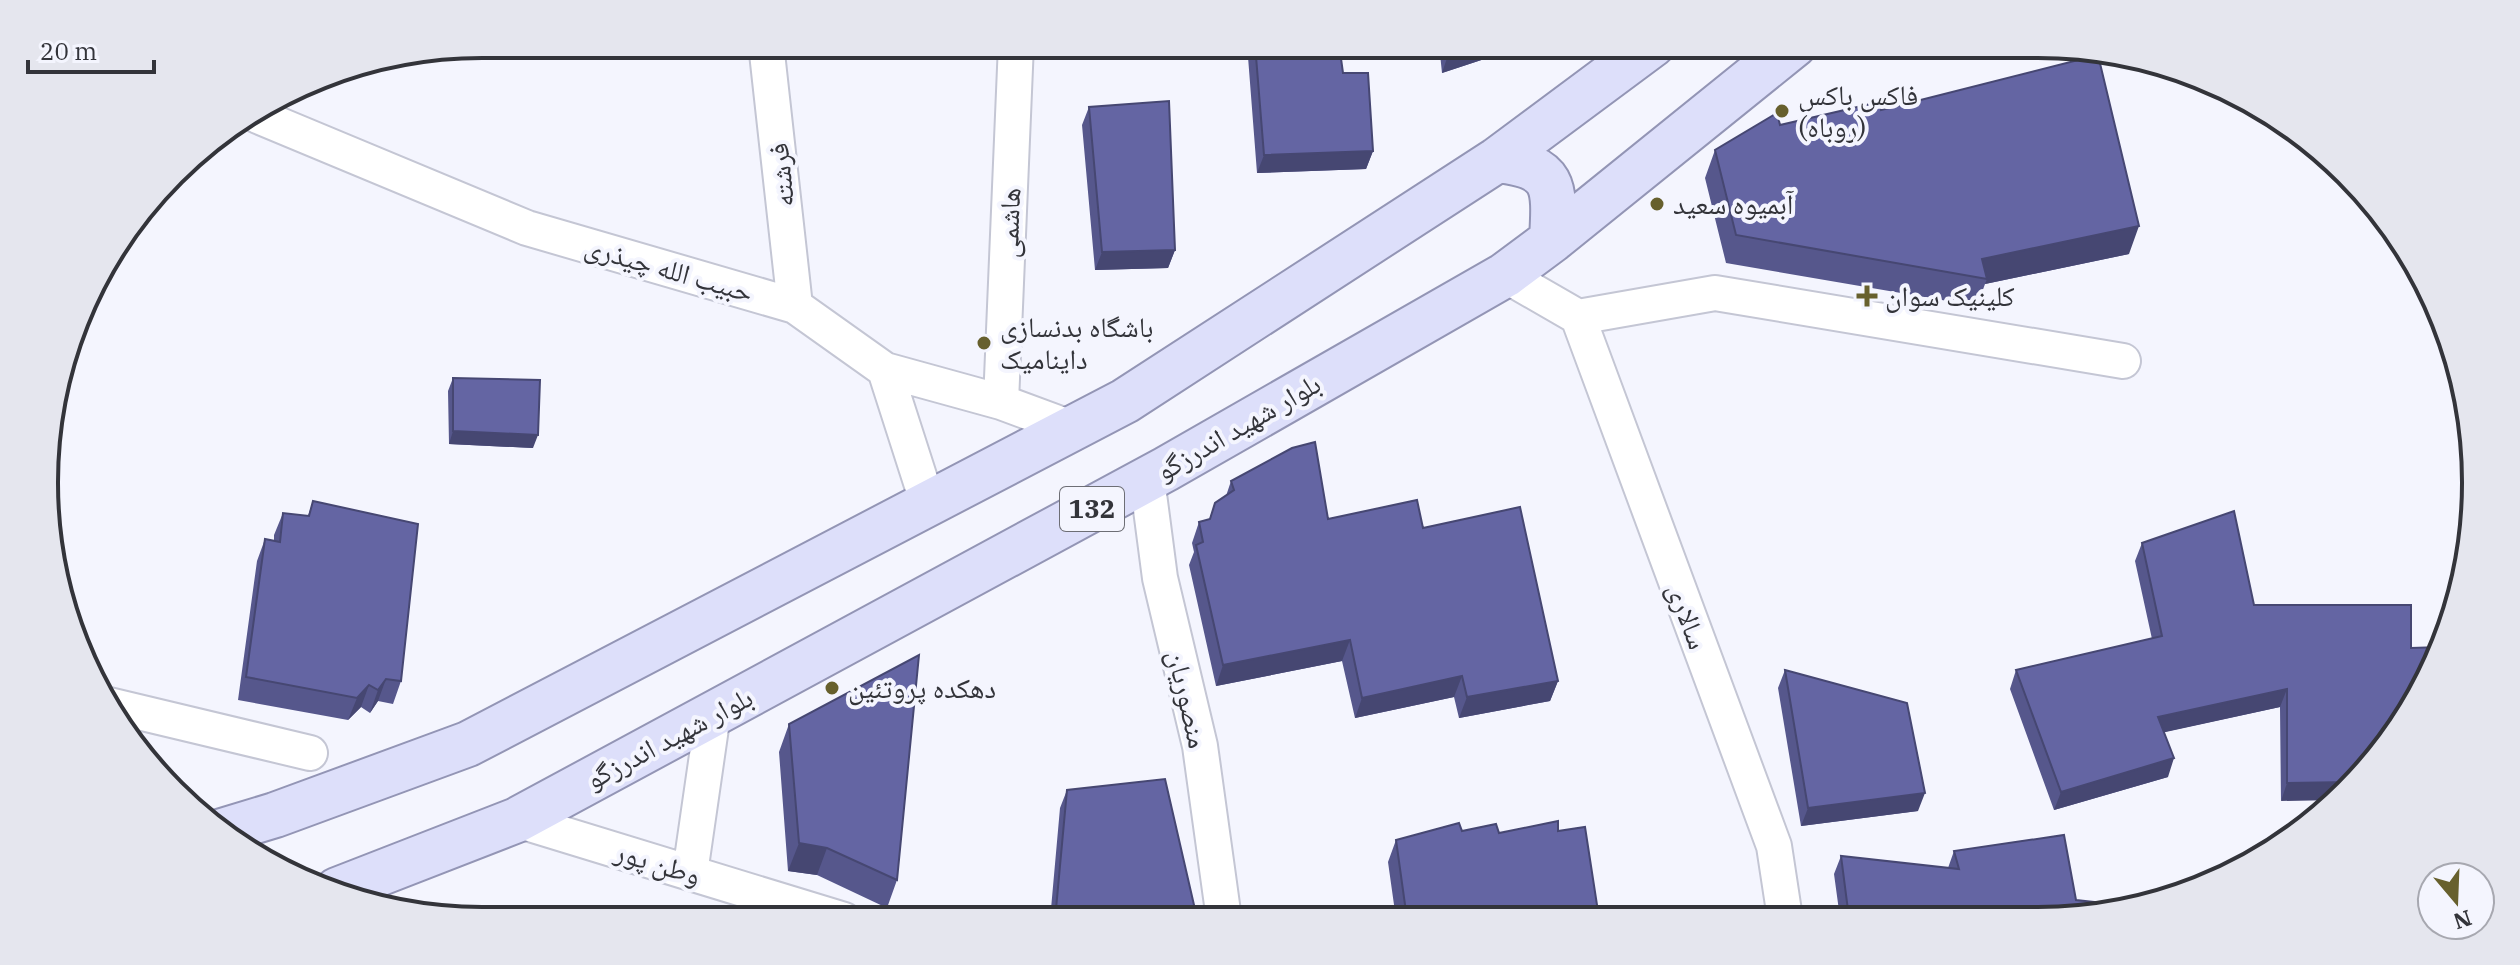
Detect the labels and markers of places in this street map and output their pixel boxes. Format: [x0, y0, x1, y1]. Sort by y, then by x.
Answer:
place label: فاکس باکس (روباه) [1798, 76, 1918, 145]
marker: فاکس باکس (روباه) [1773, 102, 1791, 120]
place label: آبمیوه سعید [1673, 185, 1794, 222]
marker: آبمیوه سعید [1648, 195, 1666, 213]
place label: کلینیک سوان [1885, 277, 2015, 314]
marker: کلینیک سوان [1856, 285, 1878, 307]
place label: باشگاه بدنسازی داینامیک [1000, 308, 1154, 377]
marker: باشگاه بدنسازی داینامیک [975, 334, 993, 352]
place label: دهکده پروتئین [848, 669, 996, 706]
marker: دهکده پروتئین [823, 679, 841, 697]

